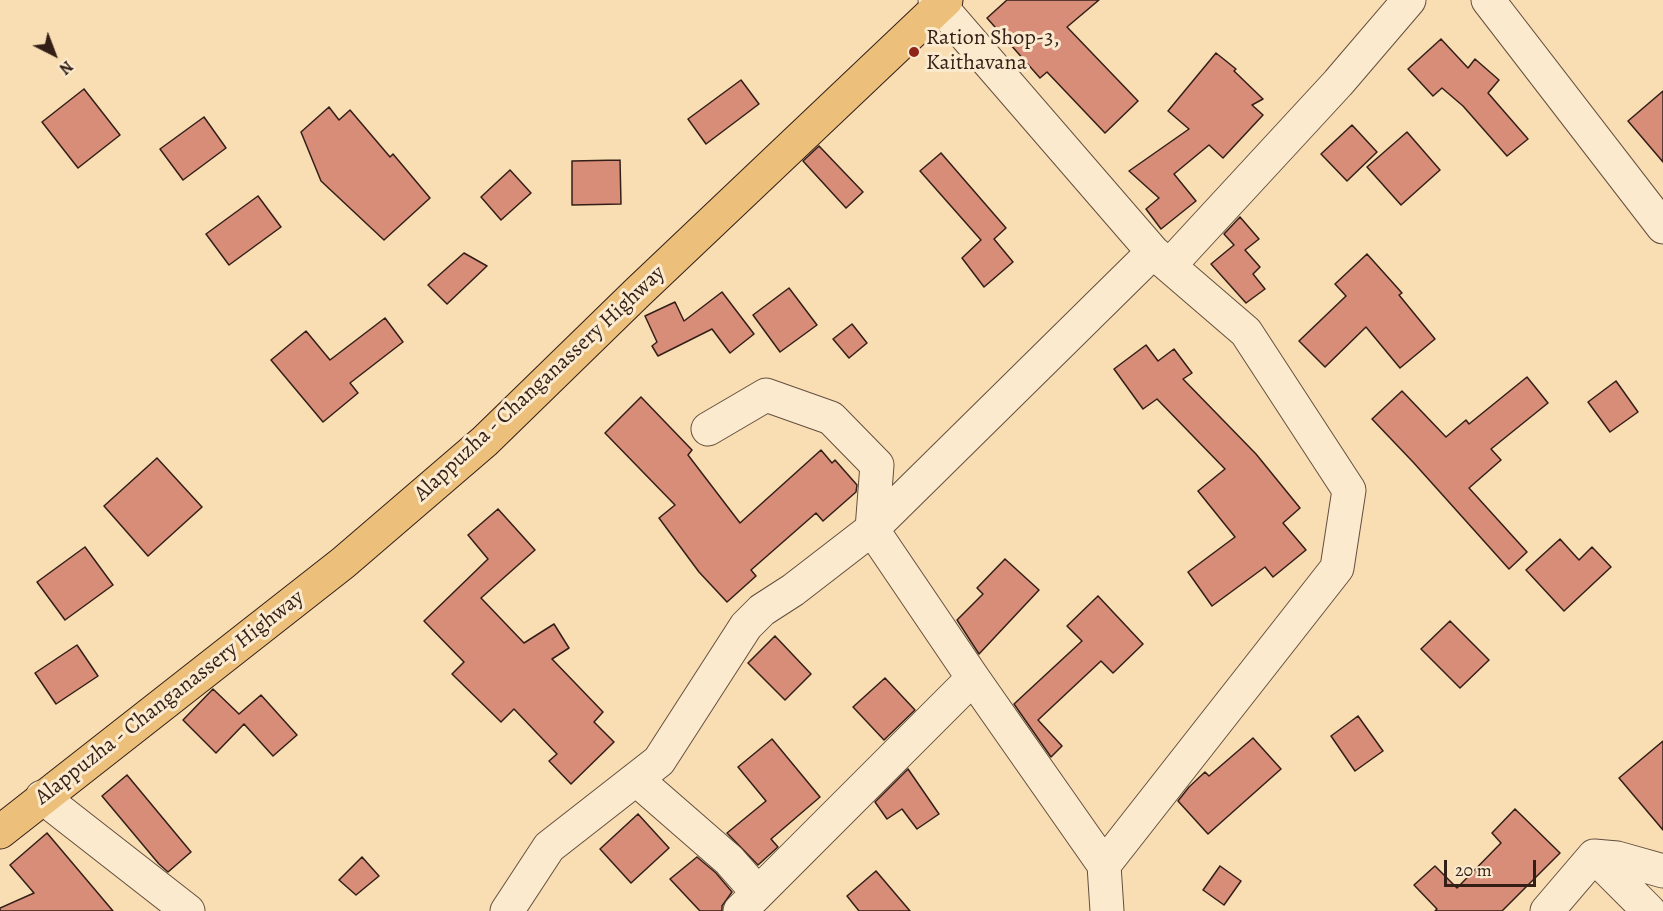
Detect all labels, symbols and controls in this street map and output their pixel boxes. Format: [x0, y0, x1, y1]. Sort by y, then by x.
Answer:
north arrow [24, 24, 84, 84]
place label: Ration Shop-3, Kaithavana [926, 26, 1060, 78]
marker: Ration Shop-3, Kaithavana [907, 45, 921, 59]
text: N [54, 55, 78, 79]
street label: Alappuzha - Changanassery Highway [409, 261, 671, 507]
street label: Alappuzha - Changanassery Highway [30, 585, 310, 811]
scale bar [1447, 848, 1538, 886]
text: 20 m [1455, 858, 1492, 882]

